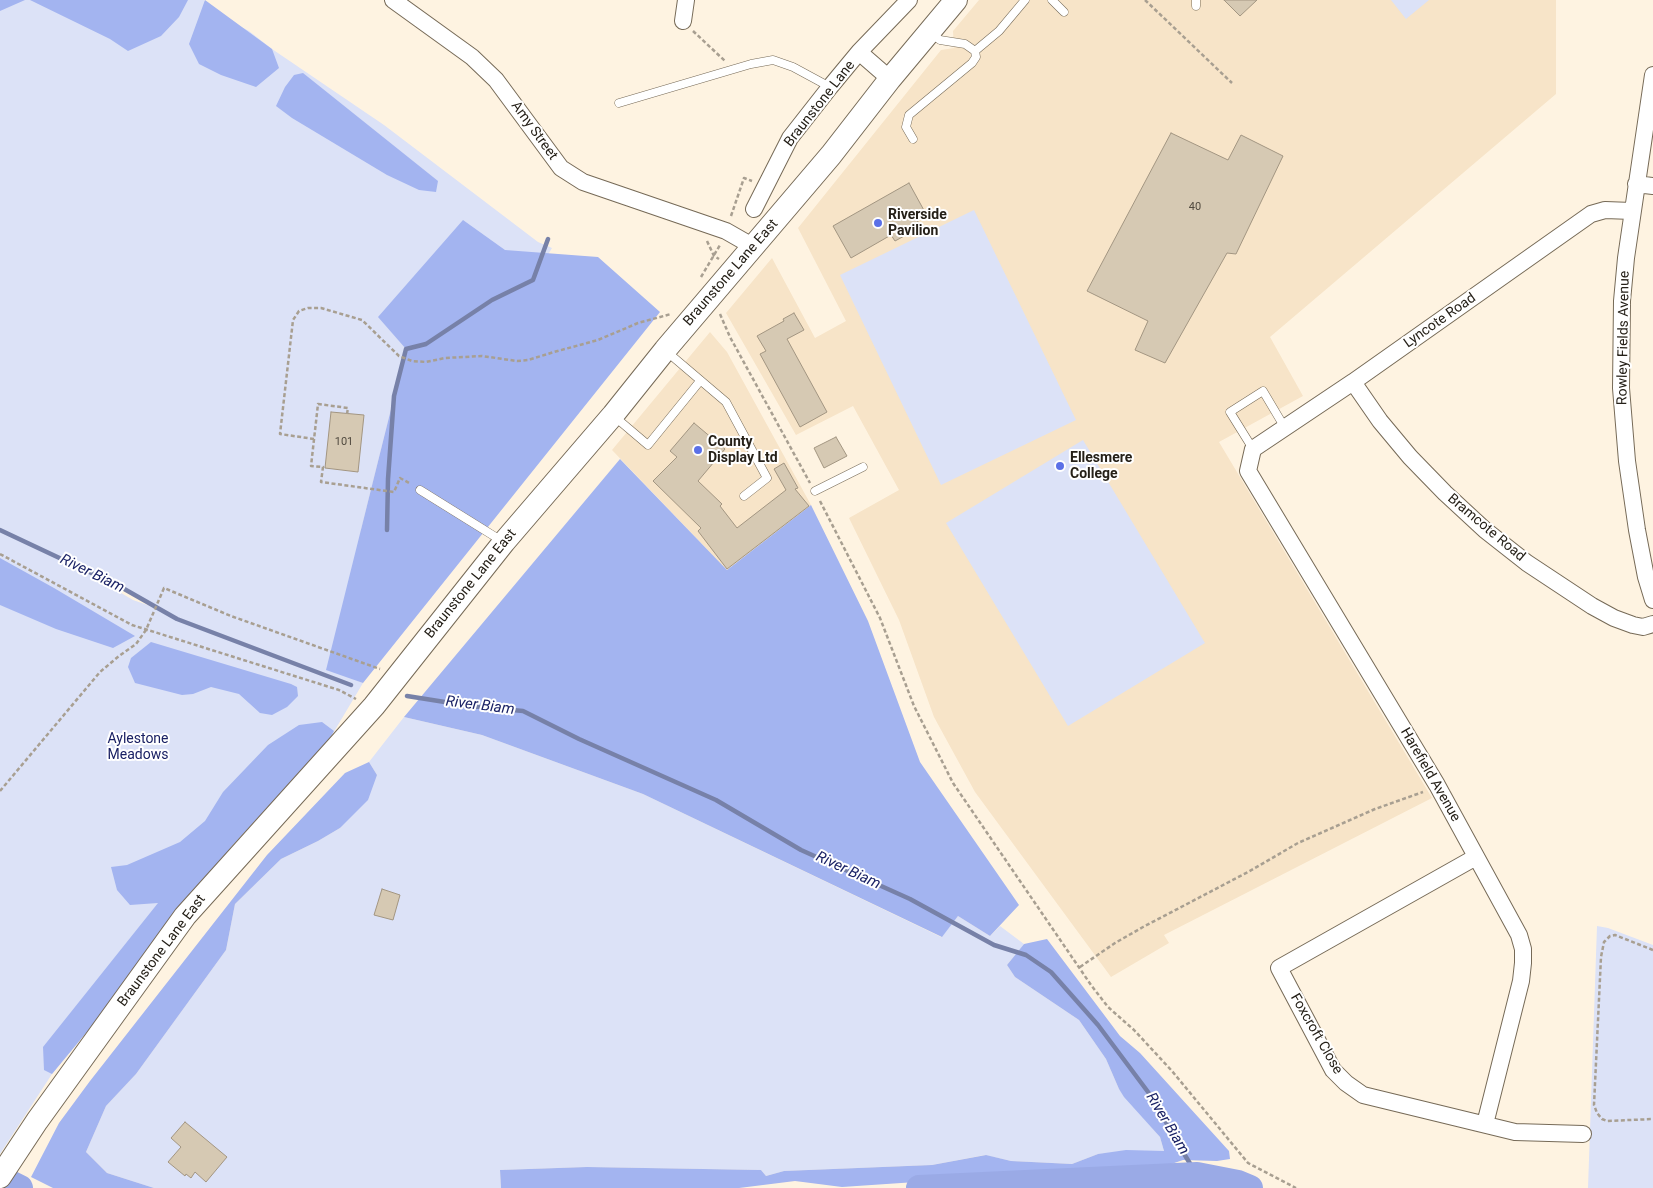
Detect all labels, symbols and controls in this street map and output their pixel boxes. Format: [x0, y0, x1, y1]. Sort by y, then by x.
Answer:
street label: Braunstone Lane [781, 58, 859, 150]
street label: Amy Street [507, 98, 561, 164]
house number: 40 [1189, 200, 1201, 214]
place label: Riverside Pavilion [888, 207, 947, 240]
street label: Braunstone Lane East [680, 216, 782, 330]
marker: Riverside Pavilion [872, 217, 884, 229]
street label: Rowley Fields Avenue [1614, 271, 1634, 405]
street label: Lyncote Road [1401, 290, 1479, 352]
place label: County Display Ltd [708, 434, 778, 467]
house number: 101 [335, 435, 353, 449]
marker: County Display Ltd [692, 444, 704, 456]
place label: Ellesmere College [1070, 450, 1132, 482]
marker: Ellesmere College [1054, 460, 1066, 472]
street label: Bramcote Road [1444, 491, 1528, 565]
street label: Braunstone Lane East [422, 526, 520, 642]
water label: River Biam [57, 551, 127, 597]
water label: River Biam [445, 693, 515, 719]
street label: Harefield Avenue [1396, 725, 1464, 825]
park label: Aylestone Meadows [107, 731, 169, 764]
water label: River Biam [813, 848, 883, 894]
street label: Braunstone Lane East [114, 892, 210, 1010]
street label: Foxcroft Close [1286, 991, 1346, 1077]
water label: River Biam [1142, 1090, 1192, 1158]

